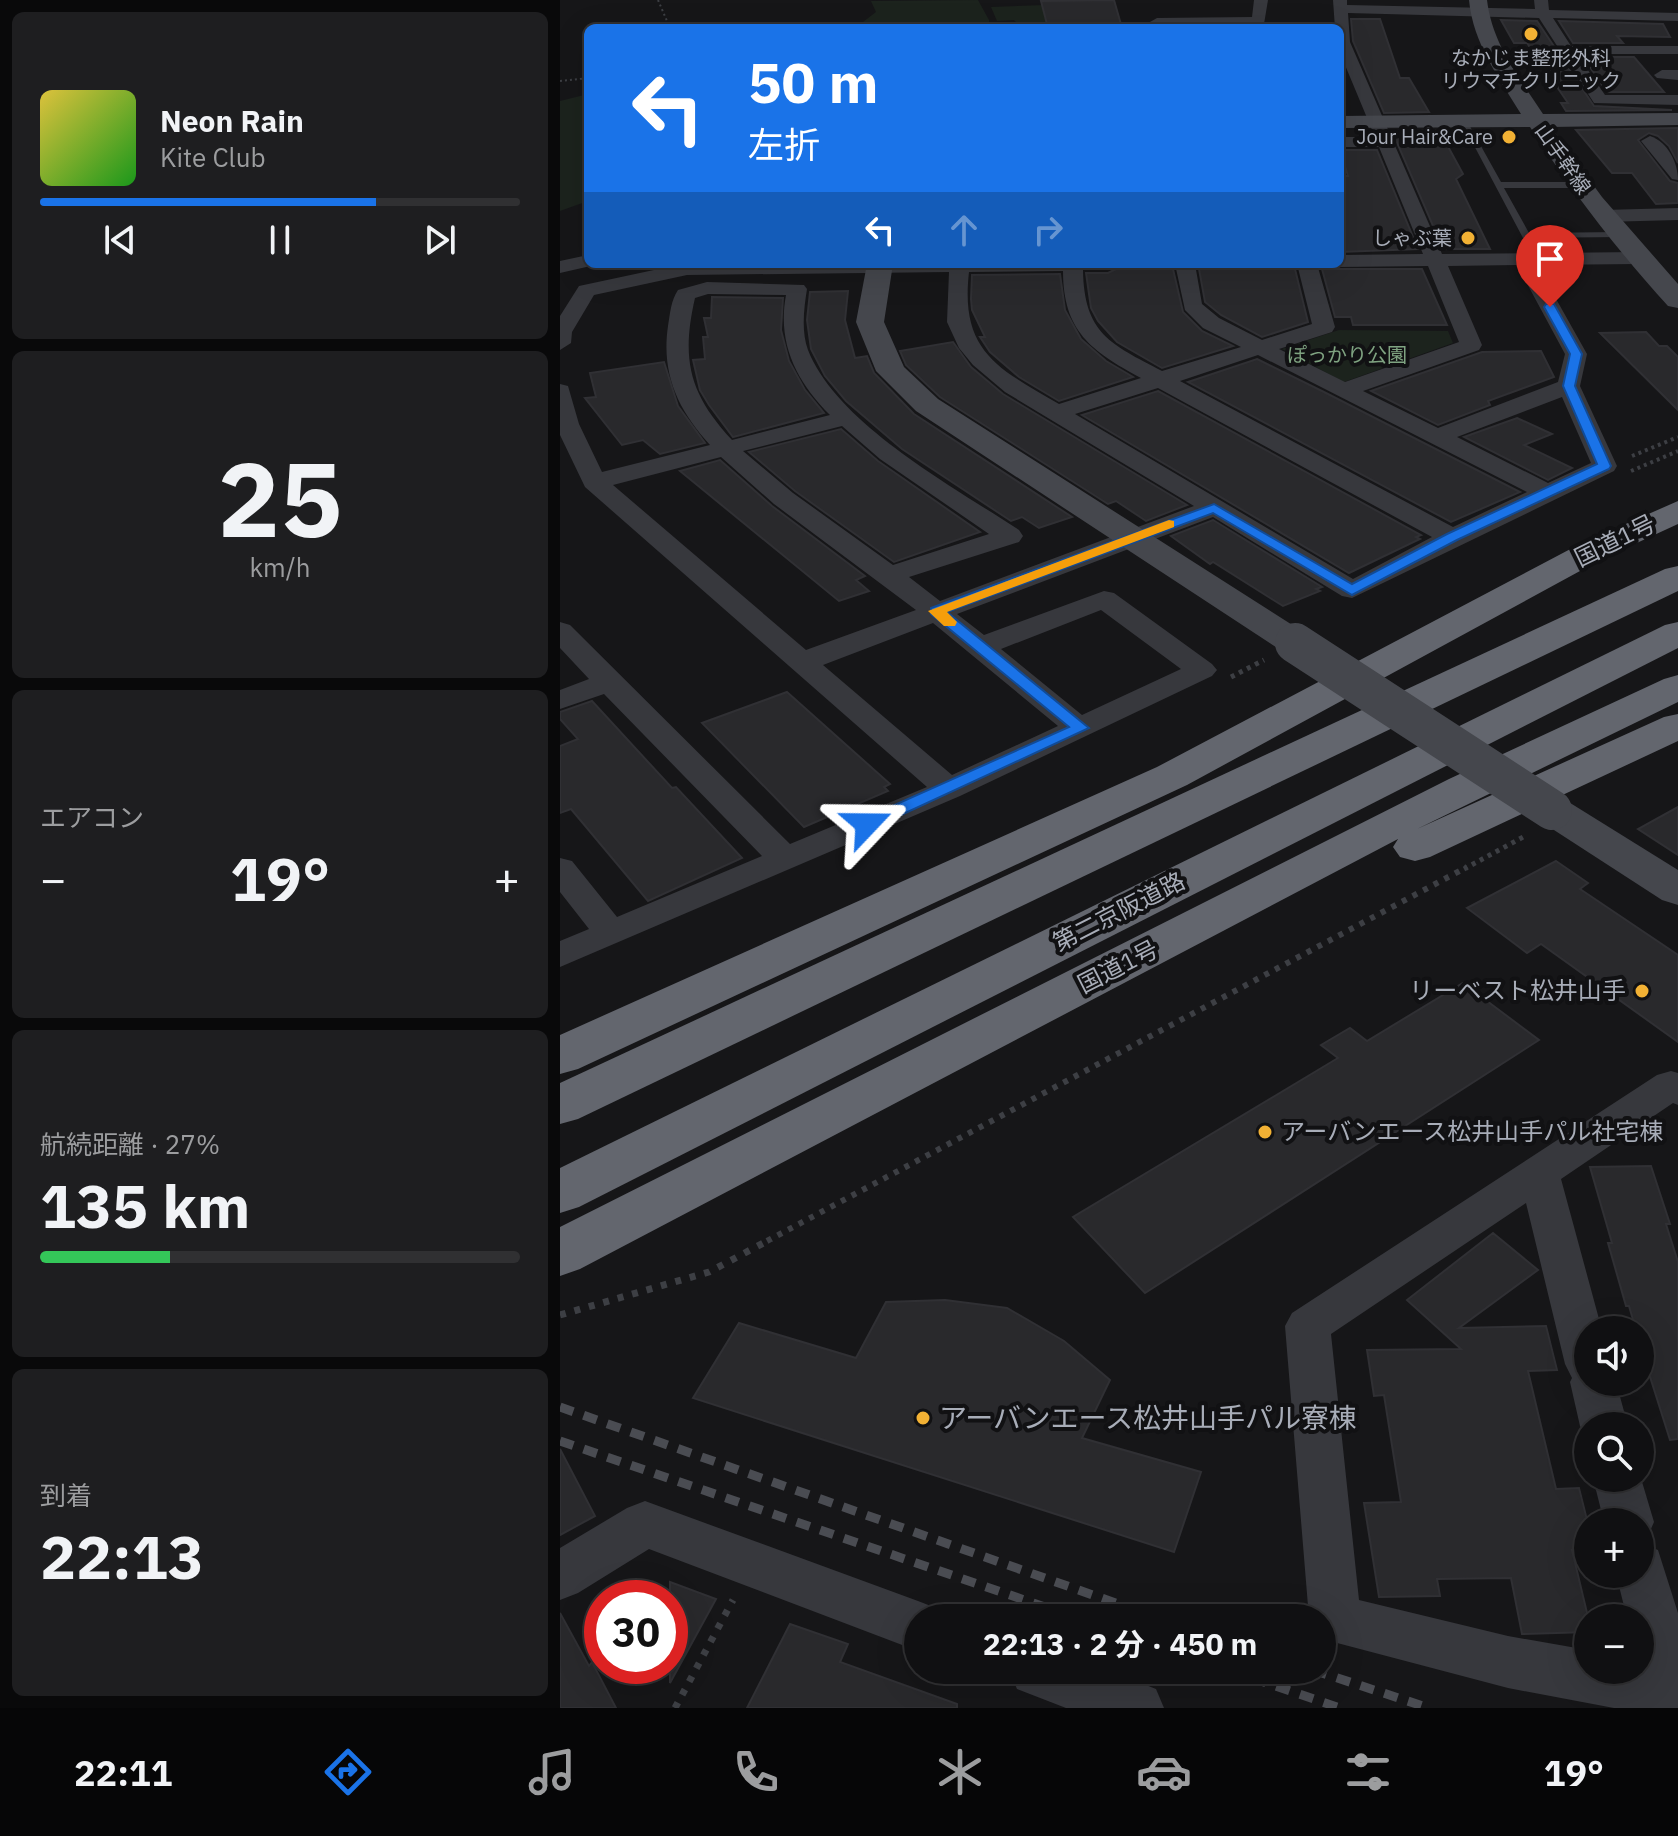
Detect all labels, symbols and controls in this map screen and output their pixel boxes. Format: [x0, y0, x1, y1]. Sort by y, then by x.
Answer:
marker: なかじま整形外科 リウマチクリニック [1522, 25, 1540, 43]
place label: なかじま整形外科 リウマチクリニック [1441, 44, 1621, 94]
text: 50 m [748, 46, 878, 118]
icon: left [616, 56, 720, 160]
text: Neon Rain [160, 101, 304, 140]
street label: 山手幹線 [1529, 118, 1597, 199]
text: 左折 [748, 121, 820, 168]
place label: Jour Hair&Care [1356, 123, 1493, 150]
marker: Jour Hair&Care [1500, 128, 1518, 146]
text: Kite Club [160, 140, 265, 174]
icon: left [858, 208, 902, 252]
icon: ahead [942, 208, 986, 252]
icon: right [1026, 208, 1070, 252]
icon: previous [98, 218, 142, 262]
icon: pause [258, 218, 302, 262]
icon: next [418, 218, 462, 262]
place label: しゃぶ葉 [1372, 224, 1452, 251]
pin [1516, 225, 1584, 307]
marker: しゃぶ葉 [1459, 229, 1477, 247]
icon: arrive [1528, 237, 1572, 281]
park label: ぽっかり公園 [1287, 341, 1407, 368]
text: 25 [218, 430, 342, 566]
street label: 国道1号 [1569, 507, 1660, 573]
text: km/h [249, 550, 311, 584]
position arrow [825, 782, 909, 866]
text: エアコン [40, 800, 144, 834]
text: 19° [230, 839, 330, 918]
text: − [40, 850, 66, 907]
text: + [494, 850, 520, 907]
street label: 第二京阪道路 [1047, 864, 1190, 958]
street label: 国道1号 [1072, 932, 1163, 1000]
place label: リーベスト松井山手 [1410, 974, 1626, 1006]
marker: リーベスト松井山手 [1633, 982, 1651, 1000]
place label: アーバンエース松井山手パル社宅棟 [1281, 1115, 1663, 1147]
marker: アーバンエース松井山手パル社宅棟 [1256, 1123, 1274, 1141]
text: 航続距離 · 27% [40, 1127, 220, 1161]
text: 135 km [40, 1166, 250, 1245]
map controls [1574, 1316, 1654, 1684]
button: sound [1574, 1316, 1654, 1396]
place label: アーバンエース松井山手パル寮棟 [939, 1399, 1357, 1436]
marker: アーバンエース松井山手パル寮棟 [914, 1409, 932, 1427]
button: search [1574, 1412, 1654, 1492]
text: 到着 [40, 1478, 92, 1512]
button: + [1574, 1508, 1654, 1588]
text: 22:13 [40, 1517, 204, 1596]
speed limit sign: 30 [584, 1580, 688, 1684]
button: − [1574, 1604, 1654, 1684]
text: 22:13 · 2 分 · 450 m [983, 1624, 1257, 1663]
icon: directions [320, 1744, 376, 1800]
icon: music [524, 1744, 580, 1800]
icon: phone [728, 1744, 784, 1800]
icon: climate [932, 1744, 988, 1800]
icon: car [1136, 1744, 1192, 1800]
icon: filters [1340, 1744, 1396, 1800]
text: 22:11 [74, 1749, 172, 1796]
text: 19° [1544, 1749, 1604, 1796]

